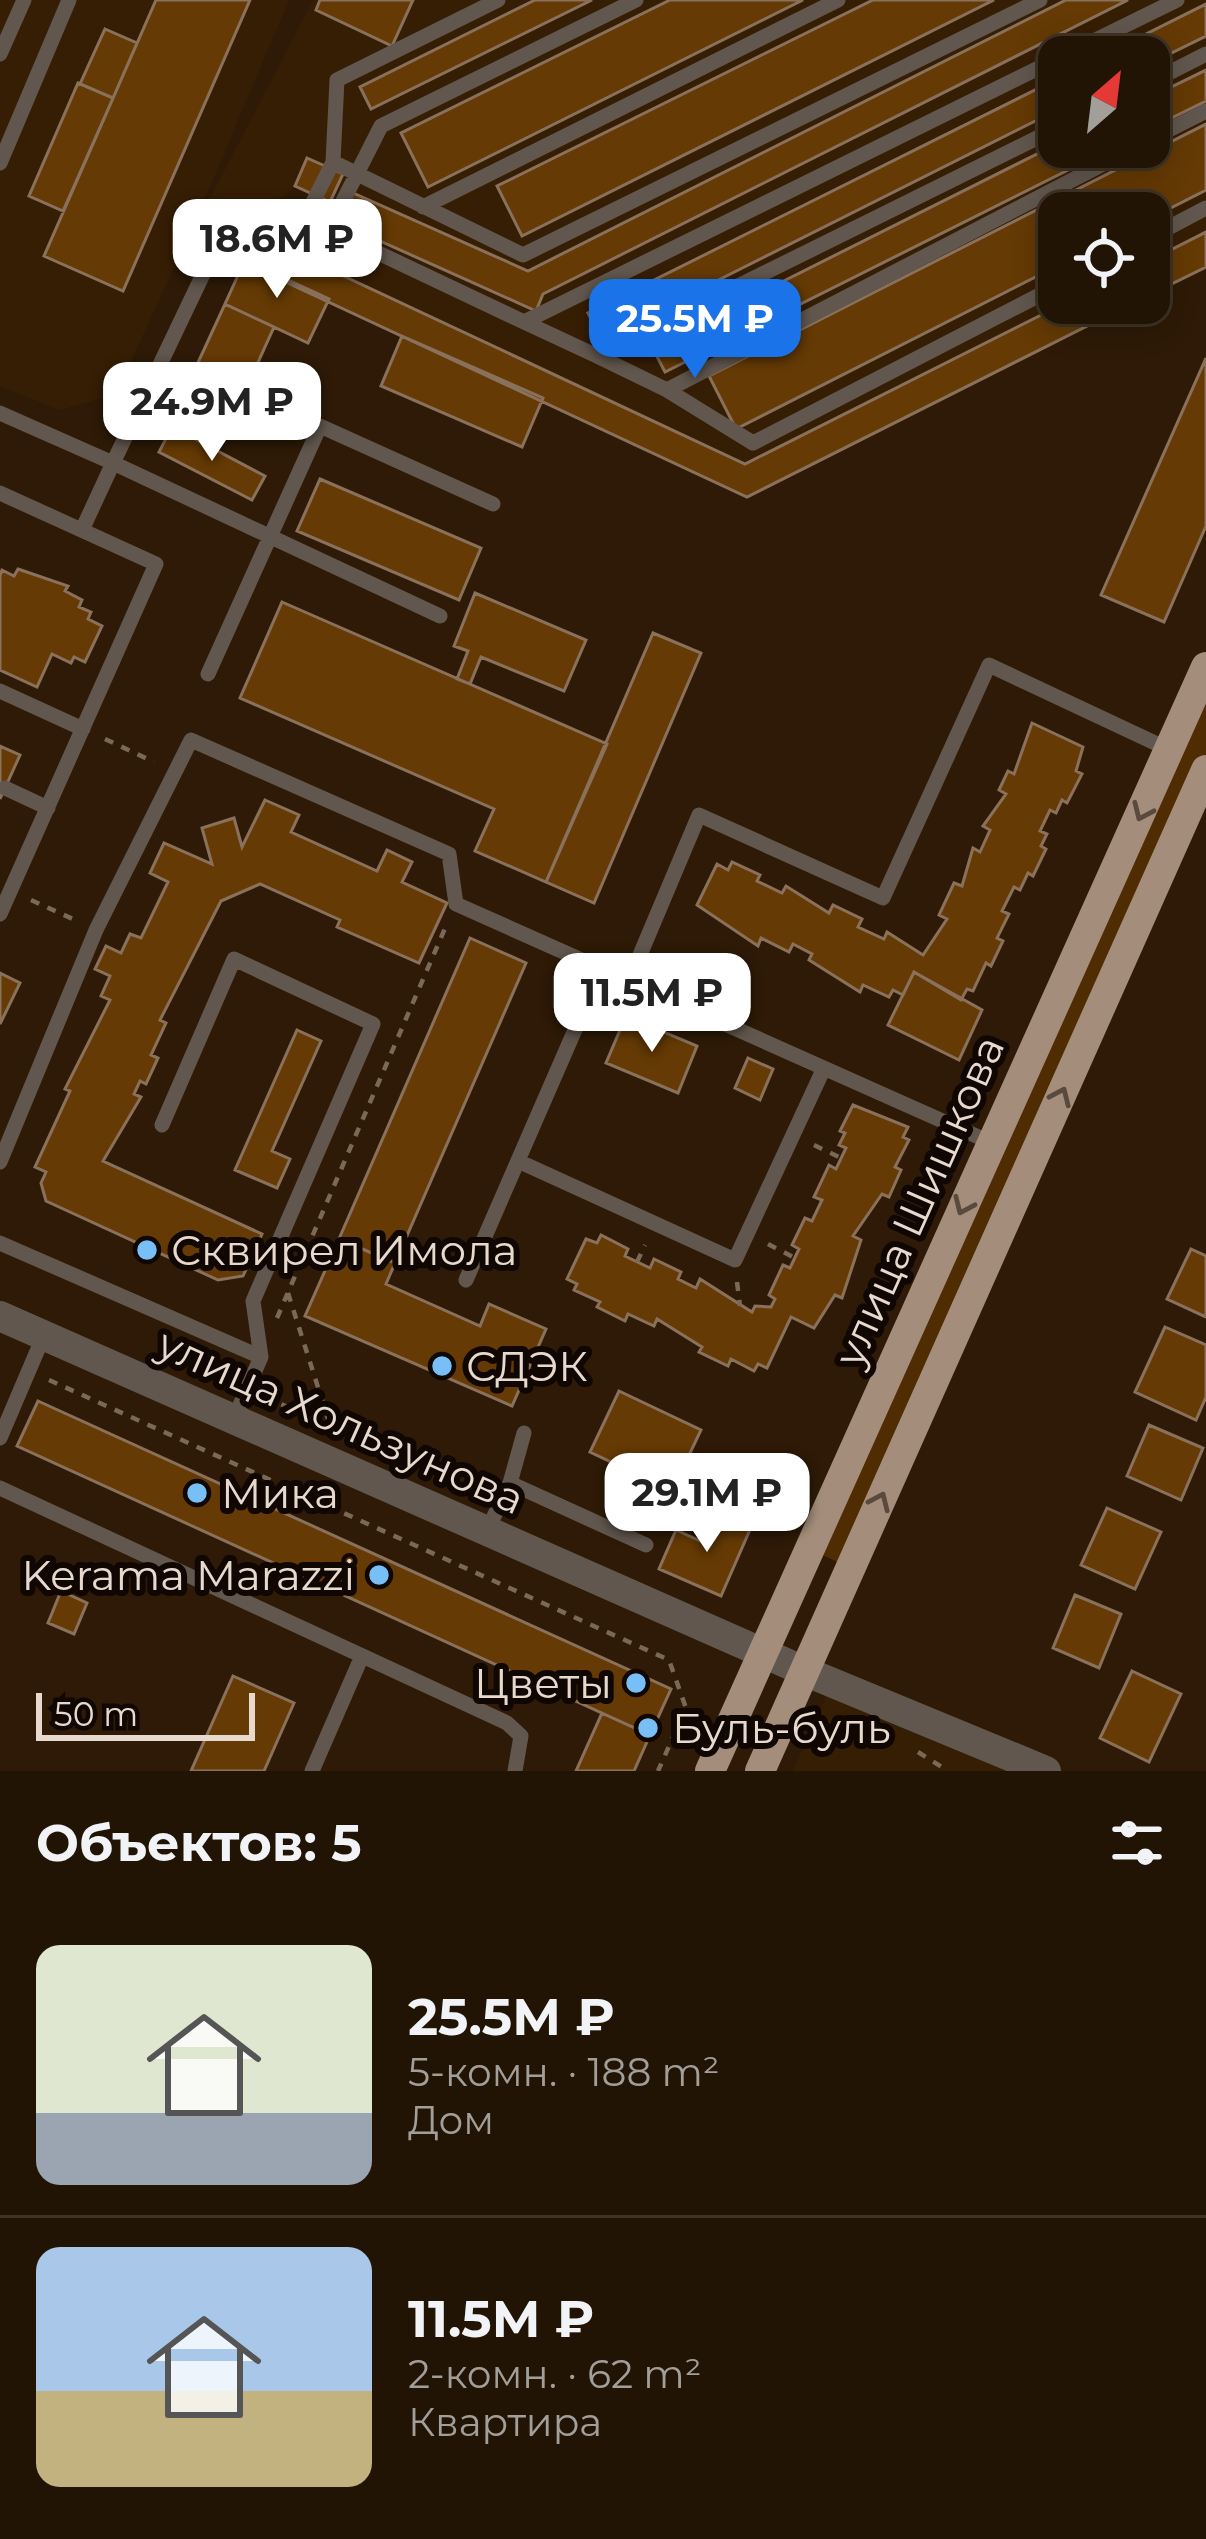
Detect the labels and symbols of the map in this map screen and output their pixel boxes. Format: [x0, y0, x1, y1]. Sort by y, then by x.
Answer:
north arrow [1038, 36, 1170, 168]
pin: 18.6M ₽ [166, 199, 388, 301]
pin: 25.5M ₽ [584, 279, 806, 381]
pin: 24.9M ₽ [101, 362, 323, 464]
one-way arrow [1132, 800, 1156, 821]
pin: 11.5M ₽ [541, 953, 763, 1055]
street label: улица Шишкова [822, 1028, 1015, 1375]
one-way arrow [1046, 1087, 1070, 1108]
one-way arrow [954, 1193, 978, 1215]
place label: Сквирел Имола [171, 1224, 517, 1276]
marker: Сквирел Имола [134, 1237, 160, 1263]
street label: улица Хользунова [149, 1316, 532, 1525]
place label: СДЭК [466, 1340, 588, 1392]
marker: СДЭК [429, 1353, 455, 1379]
pin: 29.1M ₽ [596, 1453, 818, 1555]
place label: Мика [221, 1467, 339, 1519]
marker: Мика [184, 1480, 210, 1506]
one-way arrow [866, 1492, 890, 1513]
place label: Kerama Marazzi [21, 1549, 355, 1601]
marker: Kerama Marazzi [366, 1562, 392, 1588]
place label: Цветы [474, 1657, 612, 1709]
marker: Цветы [623, 1670, 649, 1696]
scale bar [36, 1687, 255, 1740]
place label: Буль-буль [672, 1702, 891, 1754]
marker: Буль-буль [635, 1715, 661, 1741]

